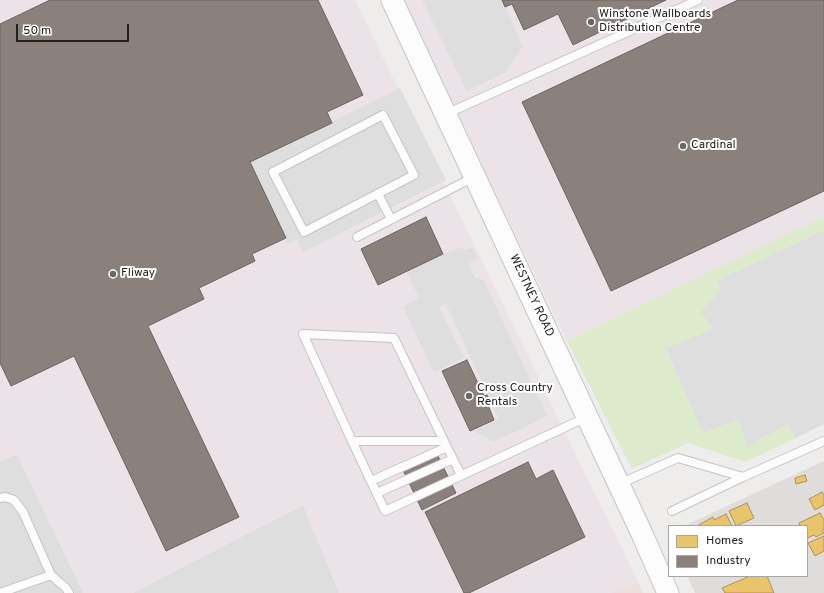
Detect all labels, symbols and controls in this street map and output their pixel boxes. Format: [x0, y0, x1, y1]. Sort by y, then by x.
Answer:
place label: Winstone Wallboards Distribution Centre [599, 8, 711, 36]
scale bar [18, 16, 131, 42]
marker: Winstone Wallboards Distribution Centre [586, 17, 596, 27]
text: 50 m [23, 23, 51, 39]
place label: Cardinal [691, 139, 736, 153]
marker: Cardinal [678, 141, 688, 151]
street label: WESTNEY ROAD [506, 253, 556, 339]
place label: Fliway [121, 267, 155, 281]
marker: Fliway [108, 269, 118, 279]
place label: Cross Country Rentals [477, 382, 553, 410]
marker: Cross Country Rentals [464, 391, 474, 401]
legend [668, 525, 808, 577]
text: Homes [706, 533, 743, 549]
text: Industry [706, 553, 751, 569]

